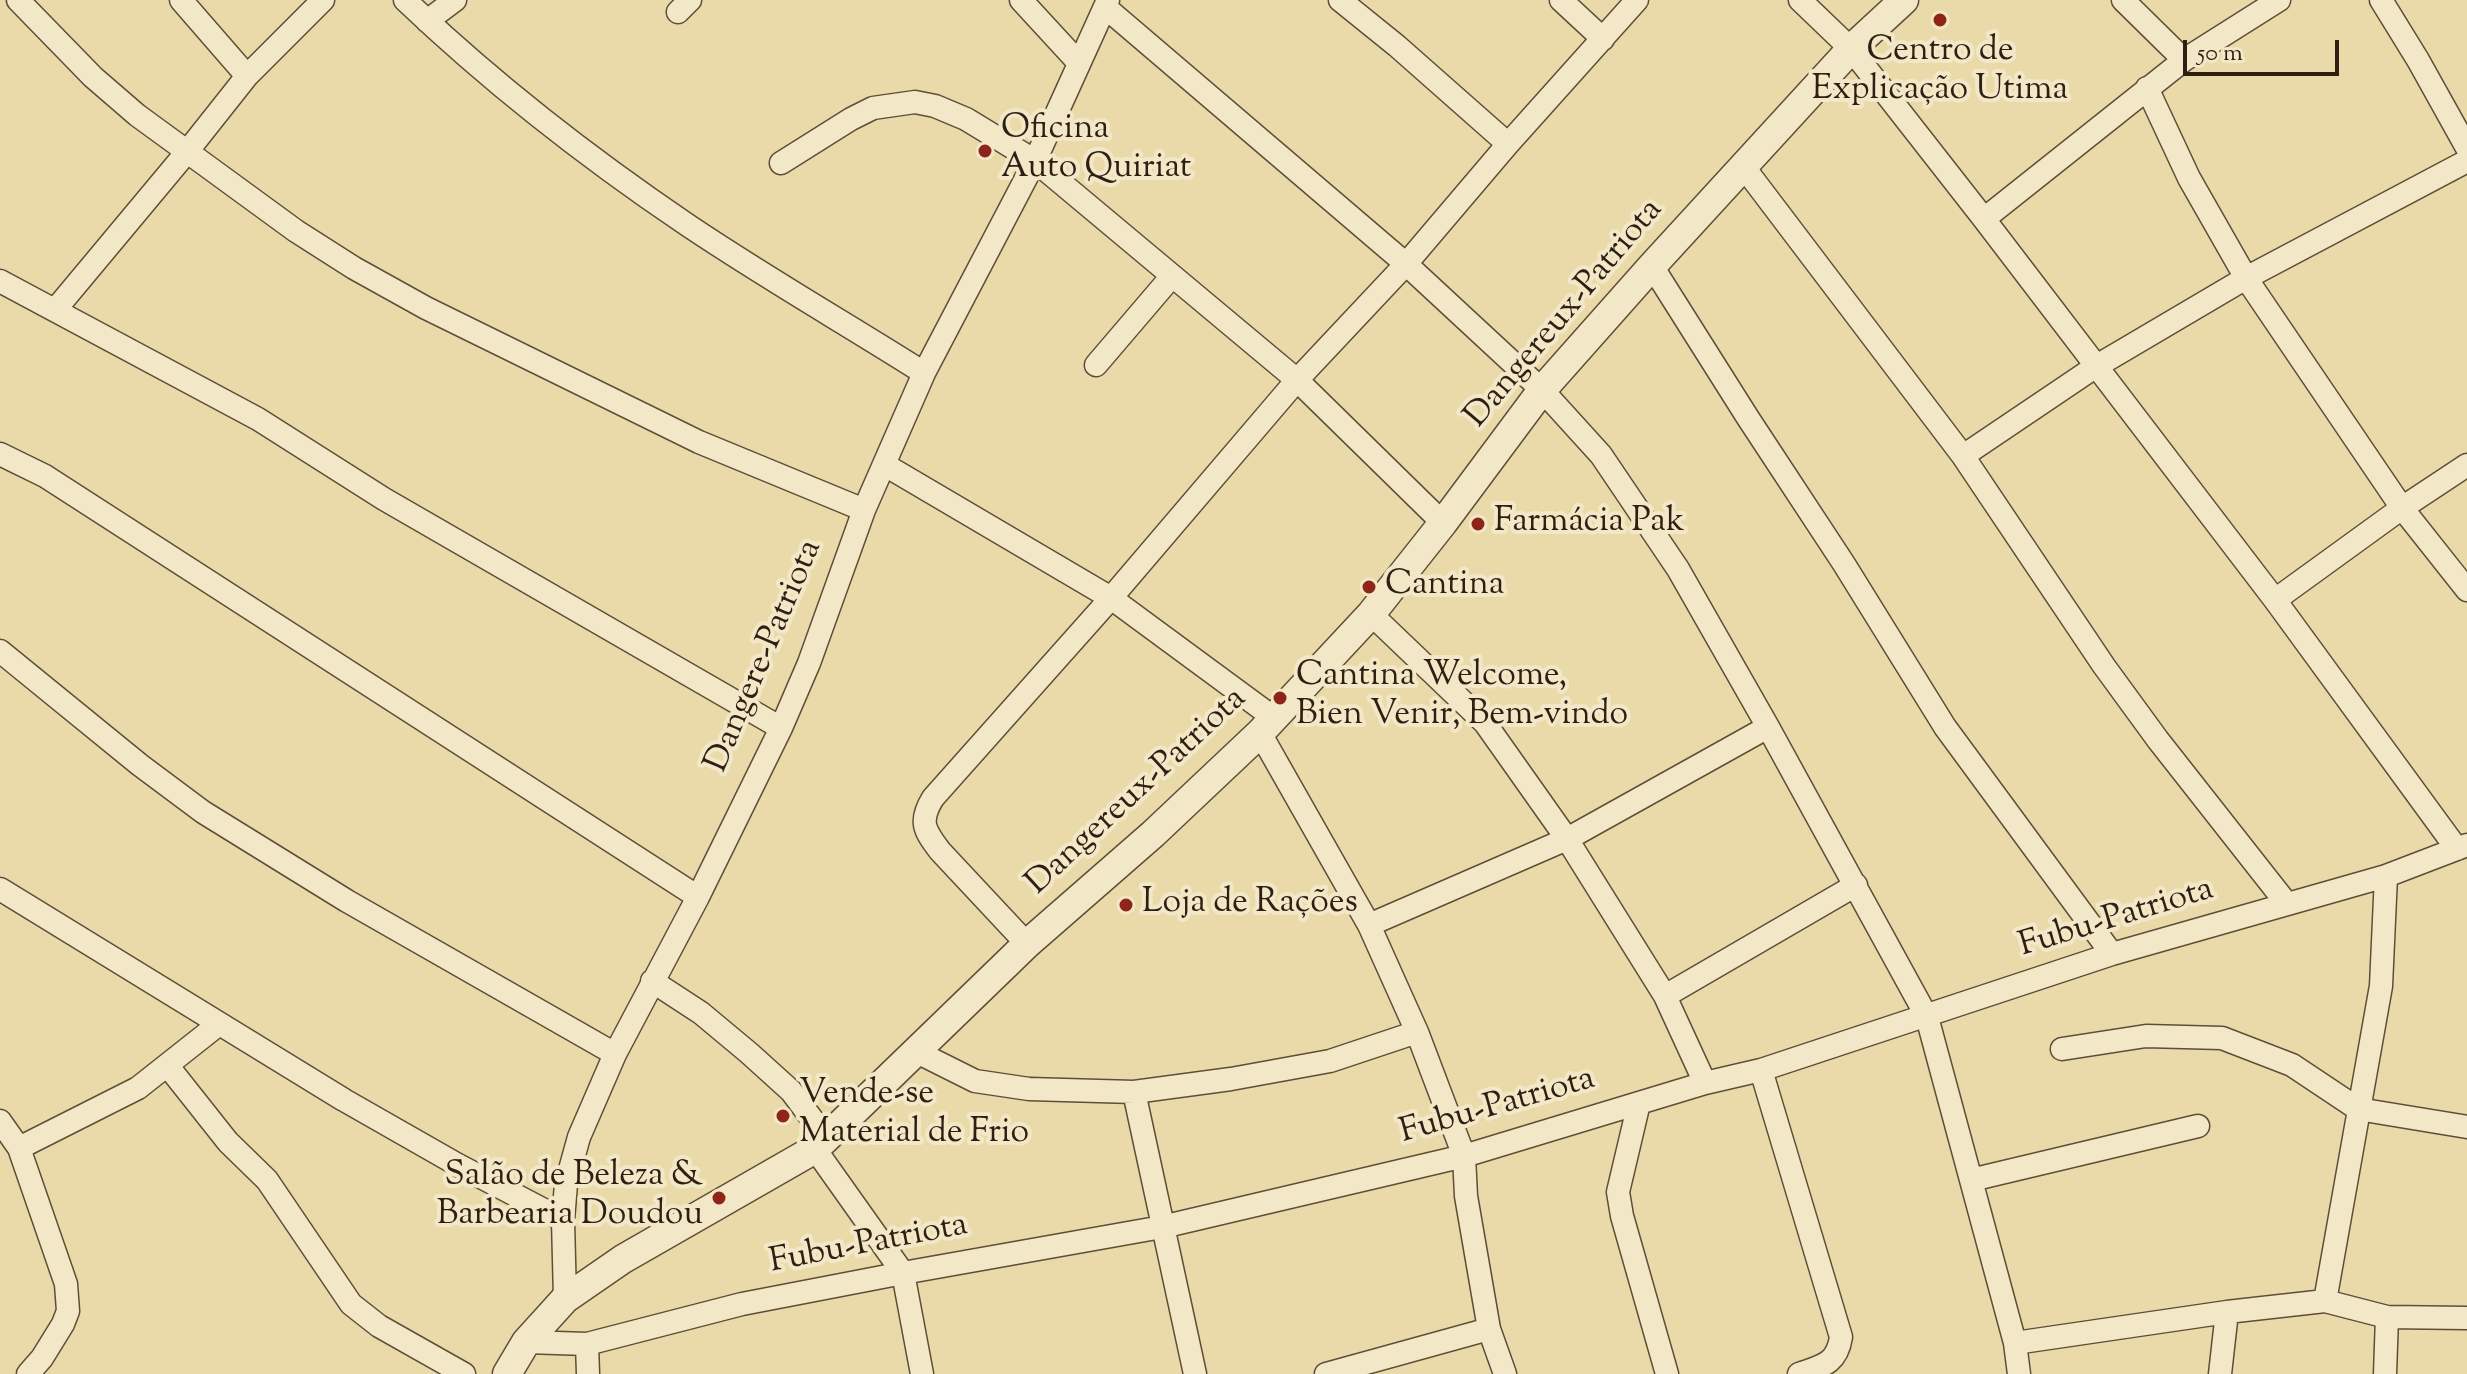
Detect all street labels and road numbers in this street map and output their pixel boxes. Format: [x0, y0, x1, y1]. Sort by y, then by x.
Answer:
street label: Dangereux-Patriota [1458, 192, 1674, 438]
street label: Dangere-Patriota [699, 535, 833, 779]
street label: Dangereux-Patriota [1019, 680, 1257, 906]
street label: Fubu-Patriota [2015, 871, 2219, 969]
street label: Fubu-Patriota [1396, 1061, 1600, 1155]
street label: Fubu-Patriota [766, 1207, 972, 1285]

